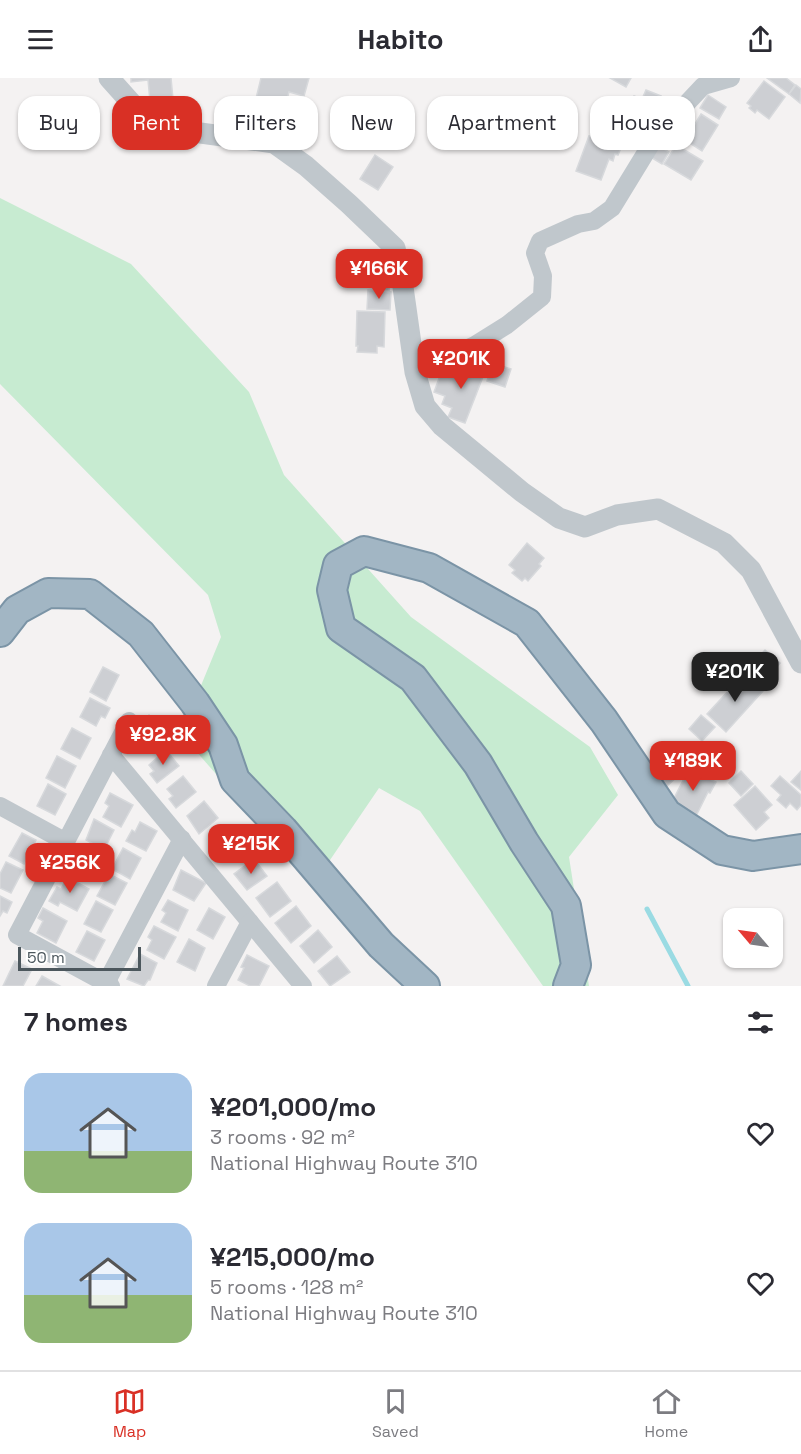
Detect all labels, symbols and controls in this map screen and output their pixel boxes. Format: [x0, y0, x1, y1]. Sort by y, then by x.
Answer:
text: Habito [357, 22, 444, 57]
icon: menu [24, 23, 57, 56]
icon: share [744, 23, 777, 56]
chip: Buy [18, 96, 100, 150]
chip: Rent [112, 96, 202, 150]
chip: Filters [214, 96, 318, 150]
chip: New [330, 96, 415, 150]
chip: Apartment [427, 96, 578, 150]
chip: House [590, 96, 695, 150]
pin: ¥166K [337, 249, 421, 300]
text: ¥166K [350, 255, 408, 281]
pin: ¥201K [419, 339, 503, 390]
text: ¥201K [432, 345, 490, 371]
pin: ¥201K [693, 652, 777, 703]
text: ¥201K [706, 658, 764, 684]
pin: ¥92.8K [114, 715, 212, 766]
text: ¥92.8K [129, 721, 197, 747]
pin: ¥189K [651, 741, 735, 792]
text: ¥189K [664, 747, 722, 773]
pin: ¥215K [209, 824, 293, 875]
text: ¥215K [222, 830, 280, 856]
pin: ¥256K [28, 843, 112, 894]
text: ¥256K [39, 849, 101, 875]
north arrow [723, 908, 783, 968]
map controls [723, 908, 783, 968]
scale bar [18, 944, 141, 972]
text: 50 m [27, 947, 65, 968]
text: 7 homes [24, 1005, 128, 1039]
icon: filters [744, 1006, 777, 1039]
text: ¥201,000/mo [210, 1090, 376, 1124]
icon: home [72, 1097, 144, 1169]
icon: heart [744, 1117, 777, 1150]
text: 3 rooms · 92 m² [210, 1124, 355, 1150]
text: National Highway Route 310 [210, 1150, 478, 1176]
text: ¥215,000/mo [210, 1240, 375, 1274]
icon: home [72, 1247, 144, 1319]
icon: heart [744, 1267, 777, 1300]
text: 5 rooms · 128 m² [210, 1274, 363, 1300]
text: National Highway Route 310 [210, 1300, 478, 1326]
tab: Map [113, 1385, 146, 1442]
tab: Saved [372, 1385, 419, 1442]
tab: Home [644, 1385, 688, 1442]

